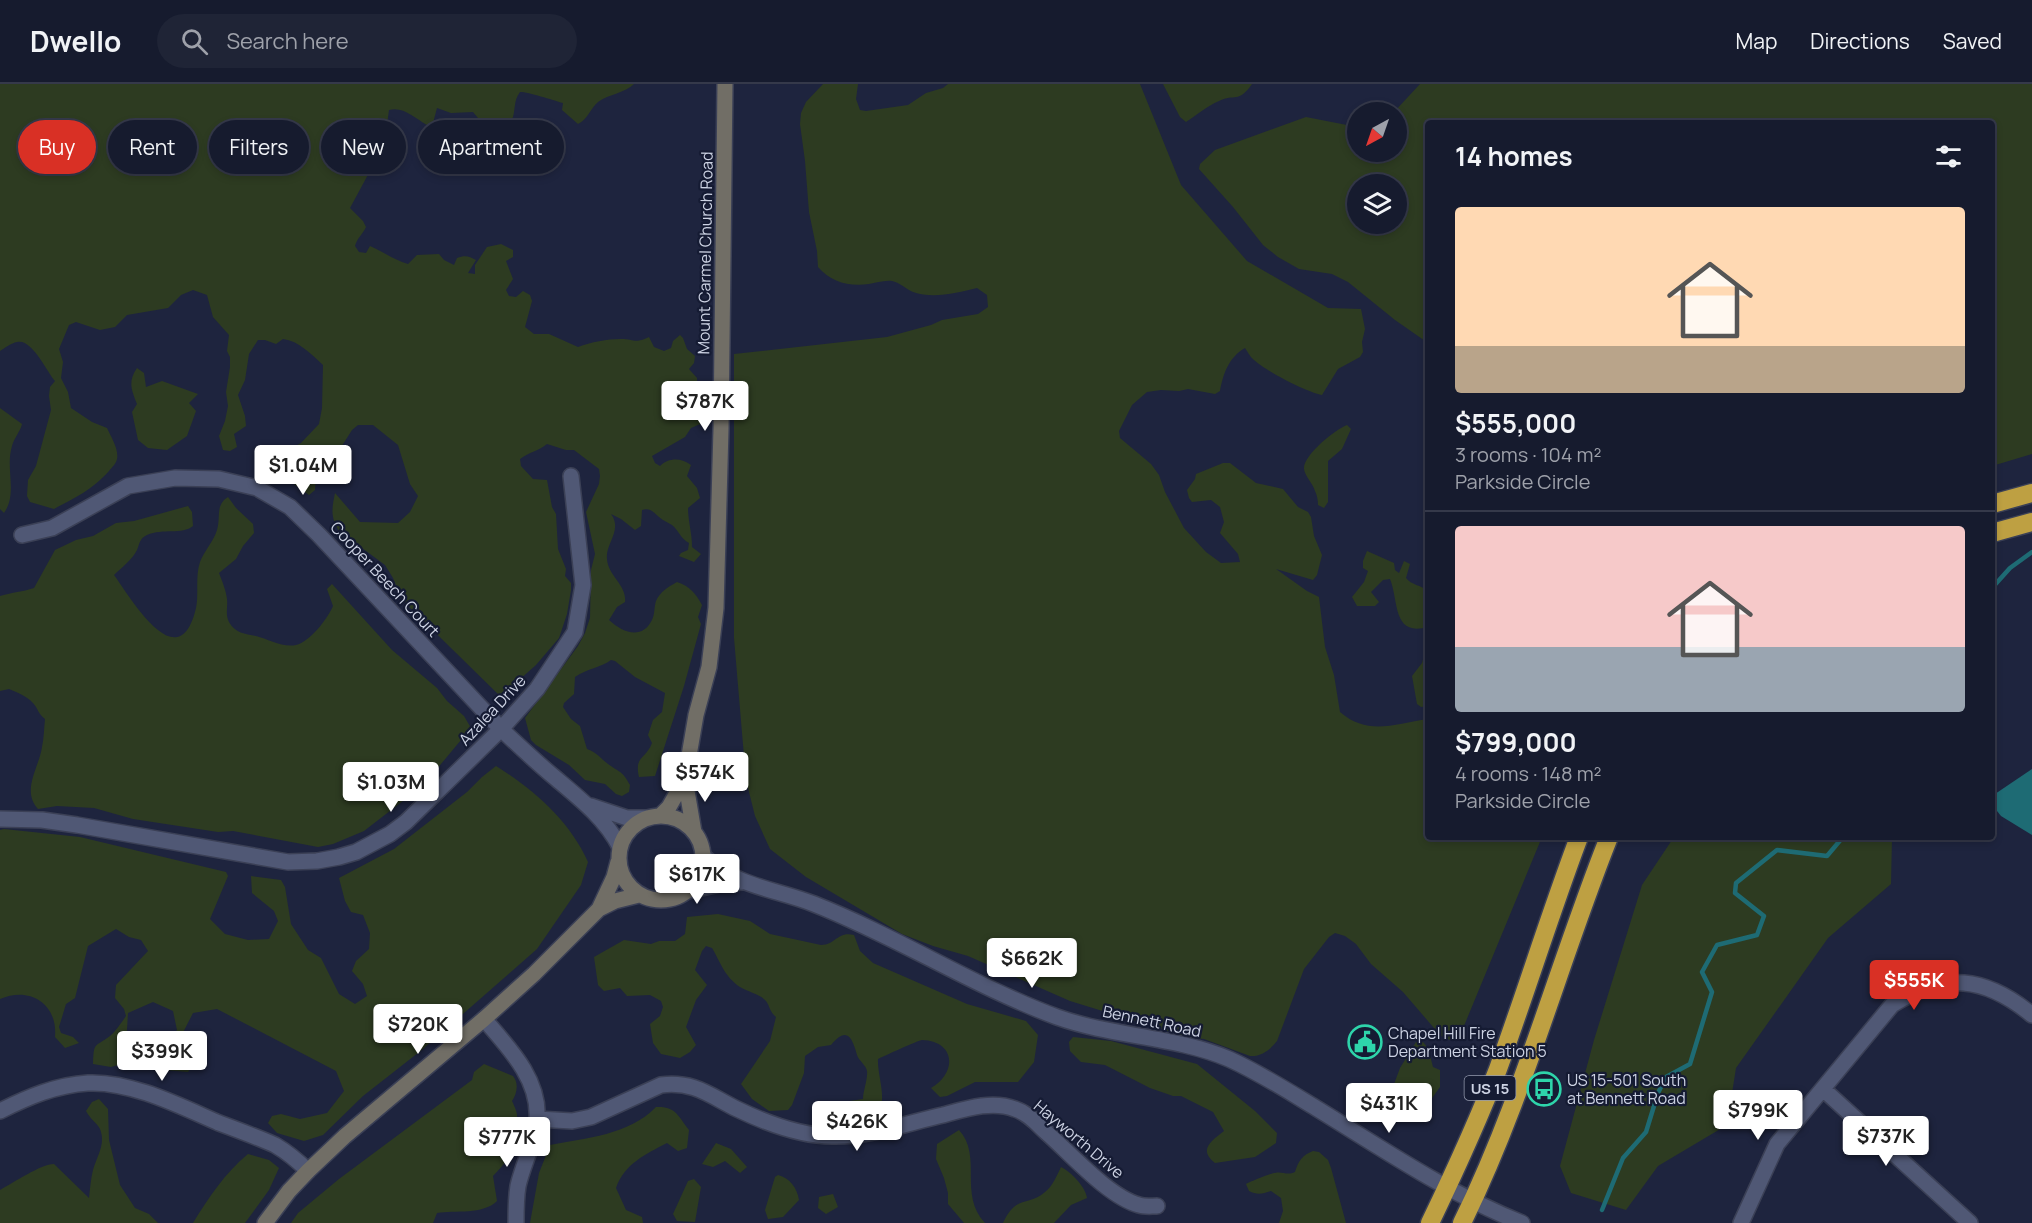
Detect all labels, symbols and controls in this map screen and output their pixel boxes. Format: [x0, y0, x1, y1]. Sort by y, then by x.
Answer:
search box [157, 14, 577, 68]
text: Dwello [30, 22, 121, 60]
icon: search [178, 25, 211, 58]
text: Search here [226, 26, 349, 56]
text: Map [1736, 27, 1777, 55]
text: Directions [1810, 27, 1910, 55]
text: Saved [1943, 27, 2002, 55]
north arrow [1347, 102, 1407, 162]
map controls [1347, 102, 1407, 234]
chip: Buy [18, 120, 96, 174]
chip: Rent [108, 120, 197, 174]
chip: Filters [209, 120, 309, 174]
chip: New [321, 120, 406, 174]
chip: Apartment [418, 120, 564, 174]
text: 14 homes [1455, 138, 1573, 174]
icon: filters [1932, 140, 1965, 173]
street label: Mount Carmel Church Road [692, 151, 718, 355]
button: layers [1347, 174, 1407, 234]
icon: home [1656, 246, 1764, 354]
pin: $787K [663, 381, 747, 432]
text: $787K [675, 387, 735, 414]
text: $555,000 [1455, 405, 1576, 441]
text: 3 rooms · 104 m² [1455, 441, 1601, 468]
pin: $1.04M [254, 445, 352, 496]
text: $1.04M [268, 451, 338, 478]
text: Parkside Circle [1455, 468, 1590, 495]
street label: Cooper Beech Court [326, 516, 444, 642]
icon: home [1656, 565, 1764, 673]
street label: Azalea Drive [453, 670, 531, 750]
text: $799,000 [1455, 724, 1577, 760]
pin: $574K [663, 752, 747, 803]
text: $574K [675, 758, 735, 785]
text: 4 rooms · 148 m² [1455, 760, 1602, 787]
pin: $1.03M [342, 762, 440, 813]
text: $1.03M [357, 768, 425, 795]
text: Parkside Circle [1455, 787, 1590, 814]
pin: $617K [655, 854, 739, 905]
text: $617K [668, 860, 726, 887]
pin: $662K [990, 938, 1074, 989]
text: $662K [1001, 944, 1063, 971]
pin: $555K [1872, 960, 1956, 1011]
text: $555K [1884, 966, 1944, 993]
street label: Bennett Road [1101, 1000, 1203, 1042]
pin: $720K [376, 1004, 460, 1055]
text: $720K [387, 1010, 449, 1037]
place label: Chapel Hill Fire Department Station 5 [1388, 1022, 1547, 1062]
public building icon: Chapel Hill Fire Department Station 5 [1347, 1024, 1383, 1060]
pin: $399K [120, 1031, 204, 1082]
text: $399K [131, 1037, 193, 1064]
place label: US 15-501 South at Bennett Road [1567, 1069, 1686, 1109]
bus stop icon: US 15-501 South at Bennett Road [1526, 1071, 1562, 1107]
road number: US 15 [1464, 1076, 1516, 1100]
pin: $431K [1347, 1083, 1431, 1134]
text: $431K [1360, 1089, 1418, 1116]
pin: $799K [1716, 1090, 1800, 1141]
street label: Hayworth Drive [1029, 1095, 1129, 1183]
text: $799K [1727, 1096, 1789, 1123]
pin: $426K [815, 1101, 899, 1152]
text: $426K [826, 1107, 888, 1134]
pin: $737K [1844, 1116, 1928, 1167]
pin: $777K [465, 1117, 549, 1168]
text: $737K [1857, 1122, 1915, 1149]
text: $777K [478, 1123, 536, 1150]

